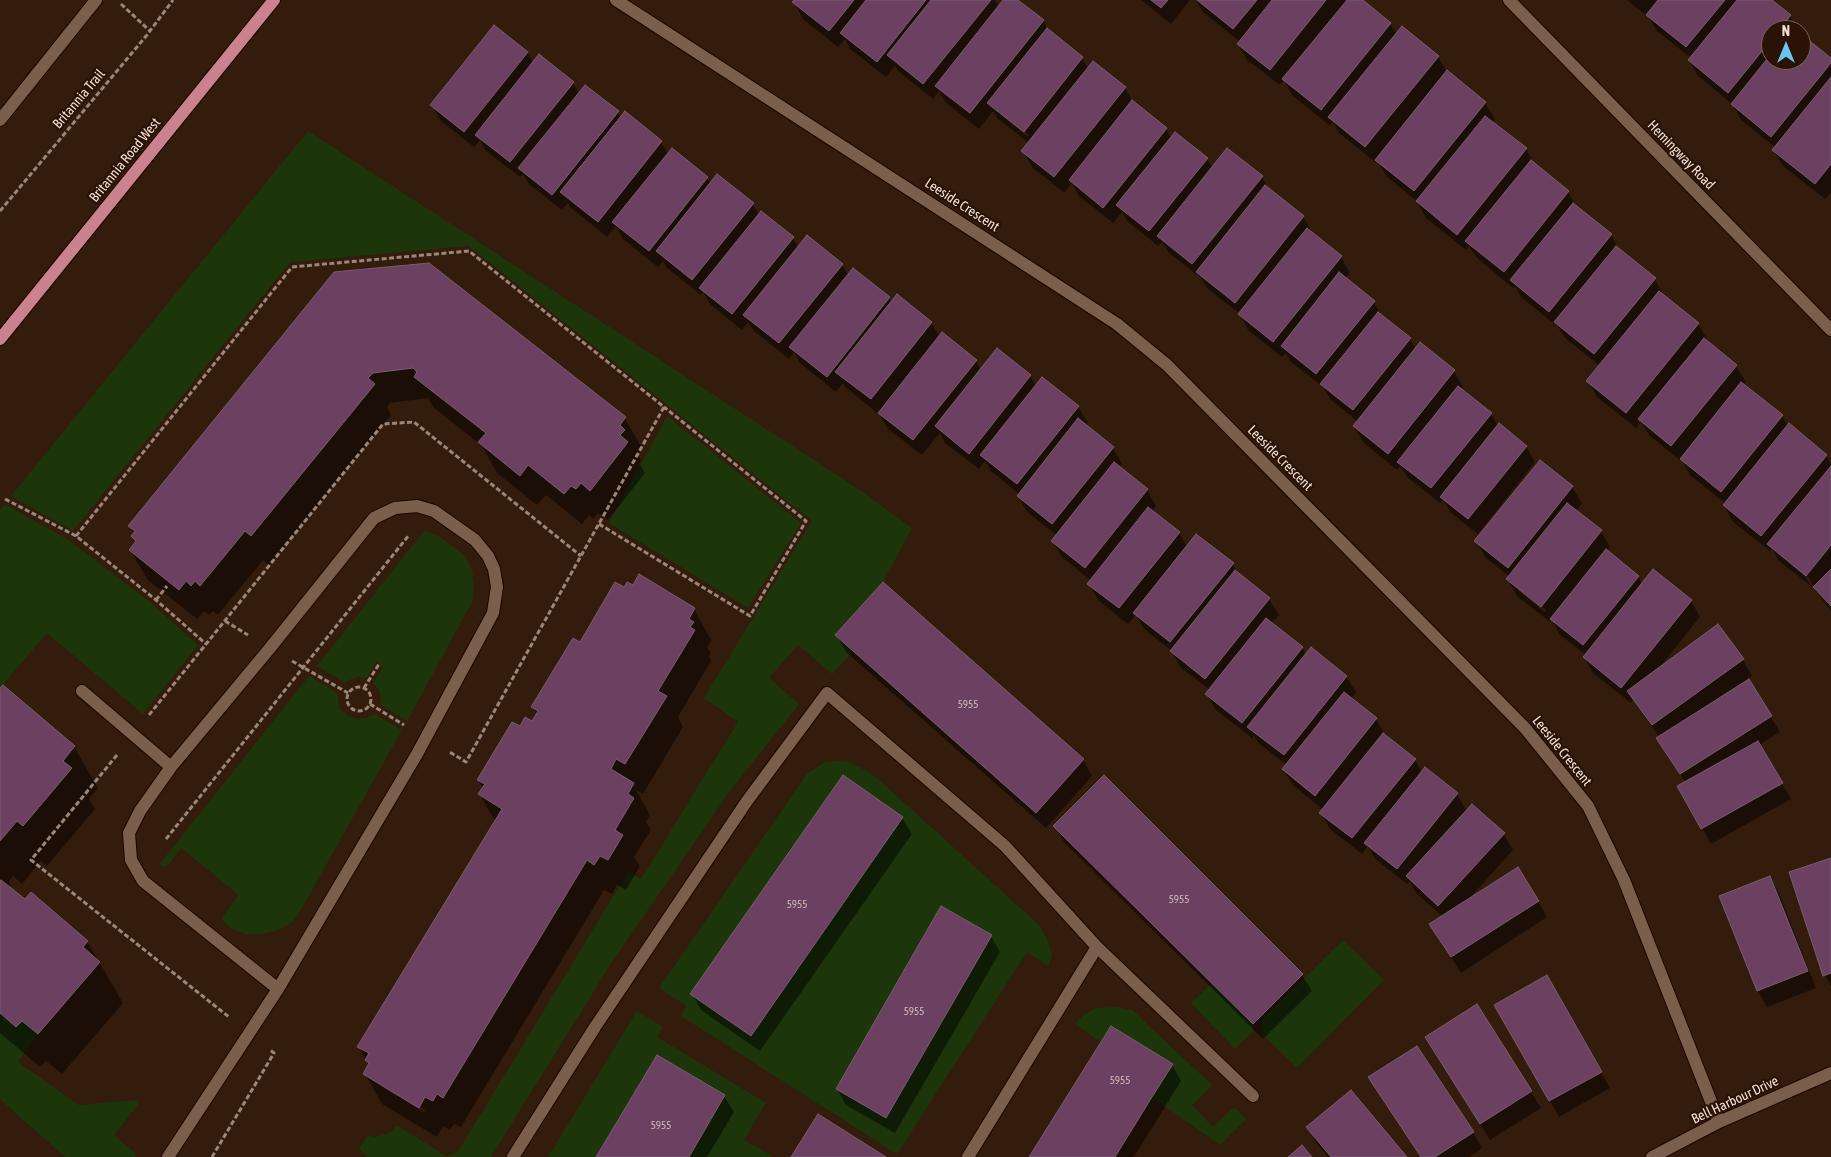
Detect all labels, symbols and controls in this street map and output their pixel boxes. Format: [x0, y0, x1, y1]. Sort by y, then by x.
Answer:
north arrow [1761, 20, 1811, 70]
text: N [1782, 23, 1790, 39]
street label: Britannia Trail [49, 66, 109, 132]
street label: Britannia Road West [86, 115, 164, 205]
street label: Hemingway Road [1644, 117, 1718, 193]
street label: Leeside Crescent [922, 175, 1002, 235]
street label: Leeside Crescent [1244, 422, 1316, 494]
house number: 5955 [958, 698, 978, 712]
street label: Leeside Crescent [1529, 713, 1595, 789]
house number: 5955 [1169, 893, 1189, 907]
house number: 5955 [787, 898, 807, 912]
house number: 5955 [904, 1005, 924, 1019]
street label: Bell Harbour Drive [1689, 1072, 1781, 1128]
house number: 5955 [1110, 1074, 1130, 1088]
house number: 5955 [651, 1119, 671, 1133]

